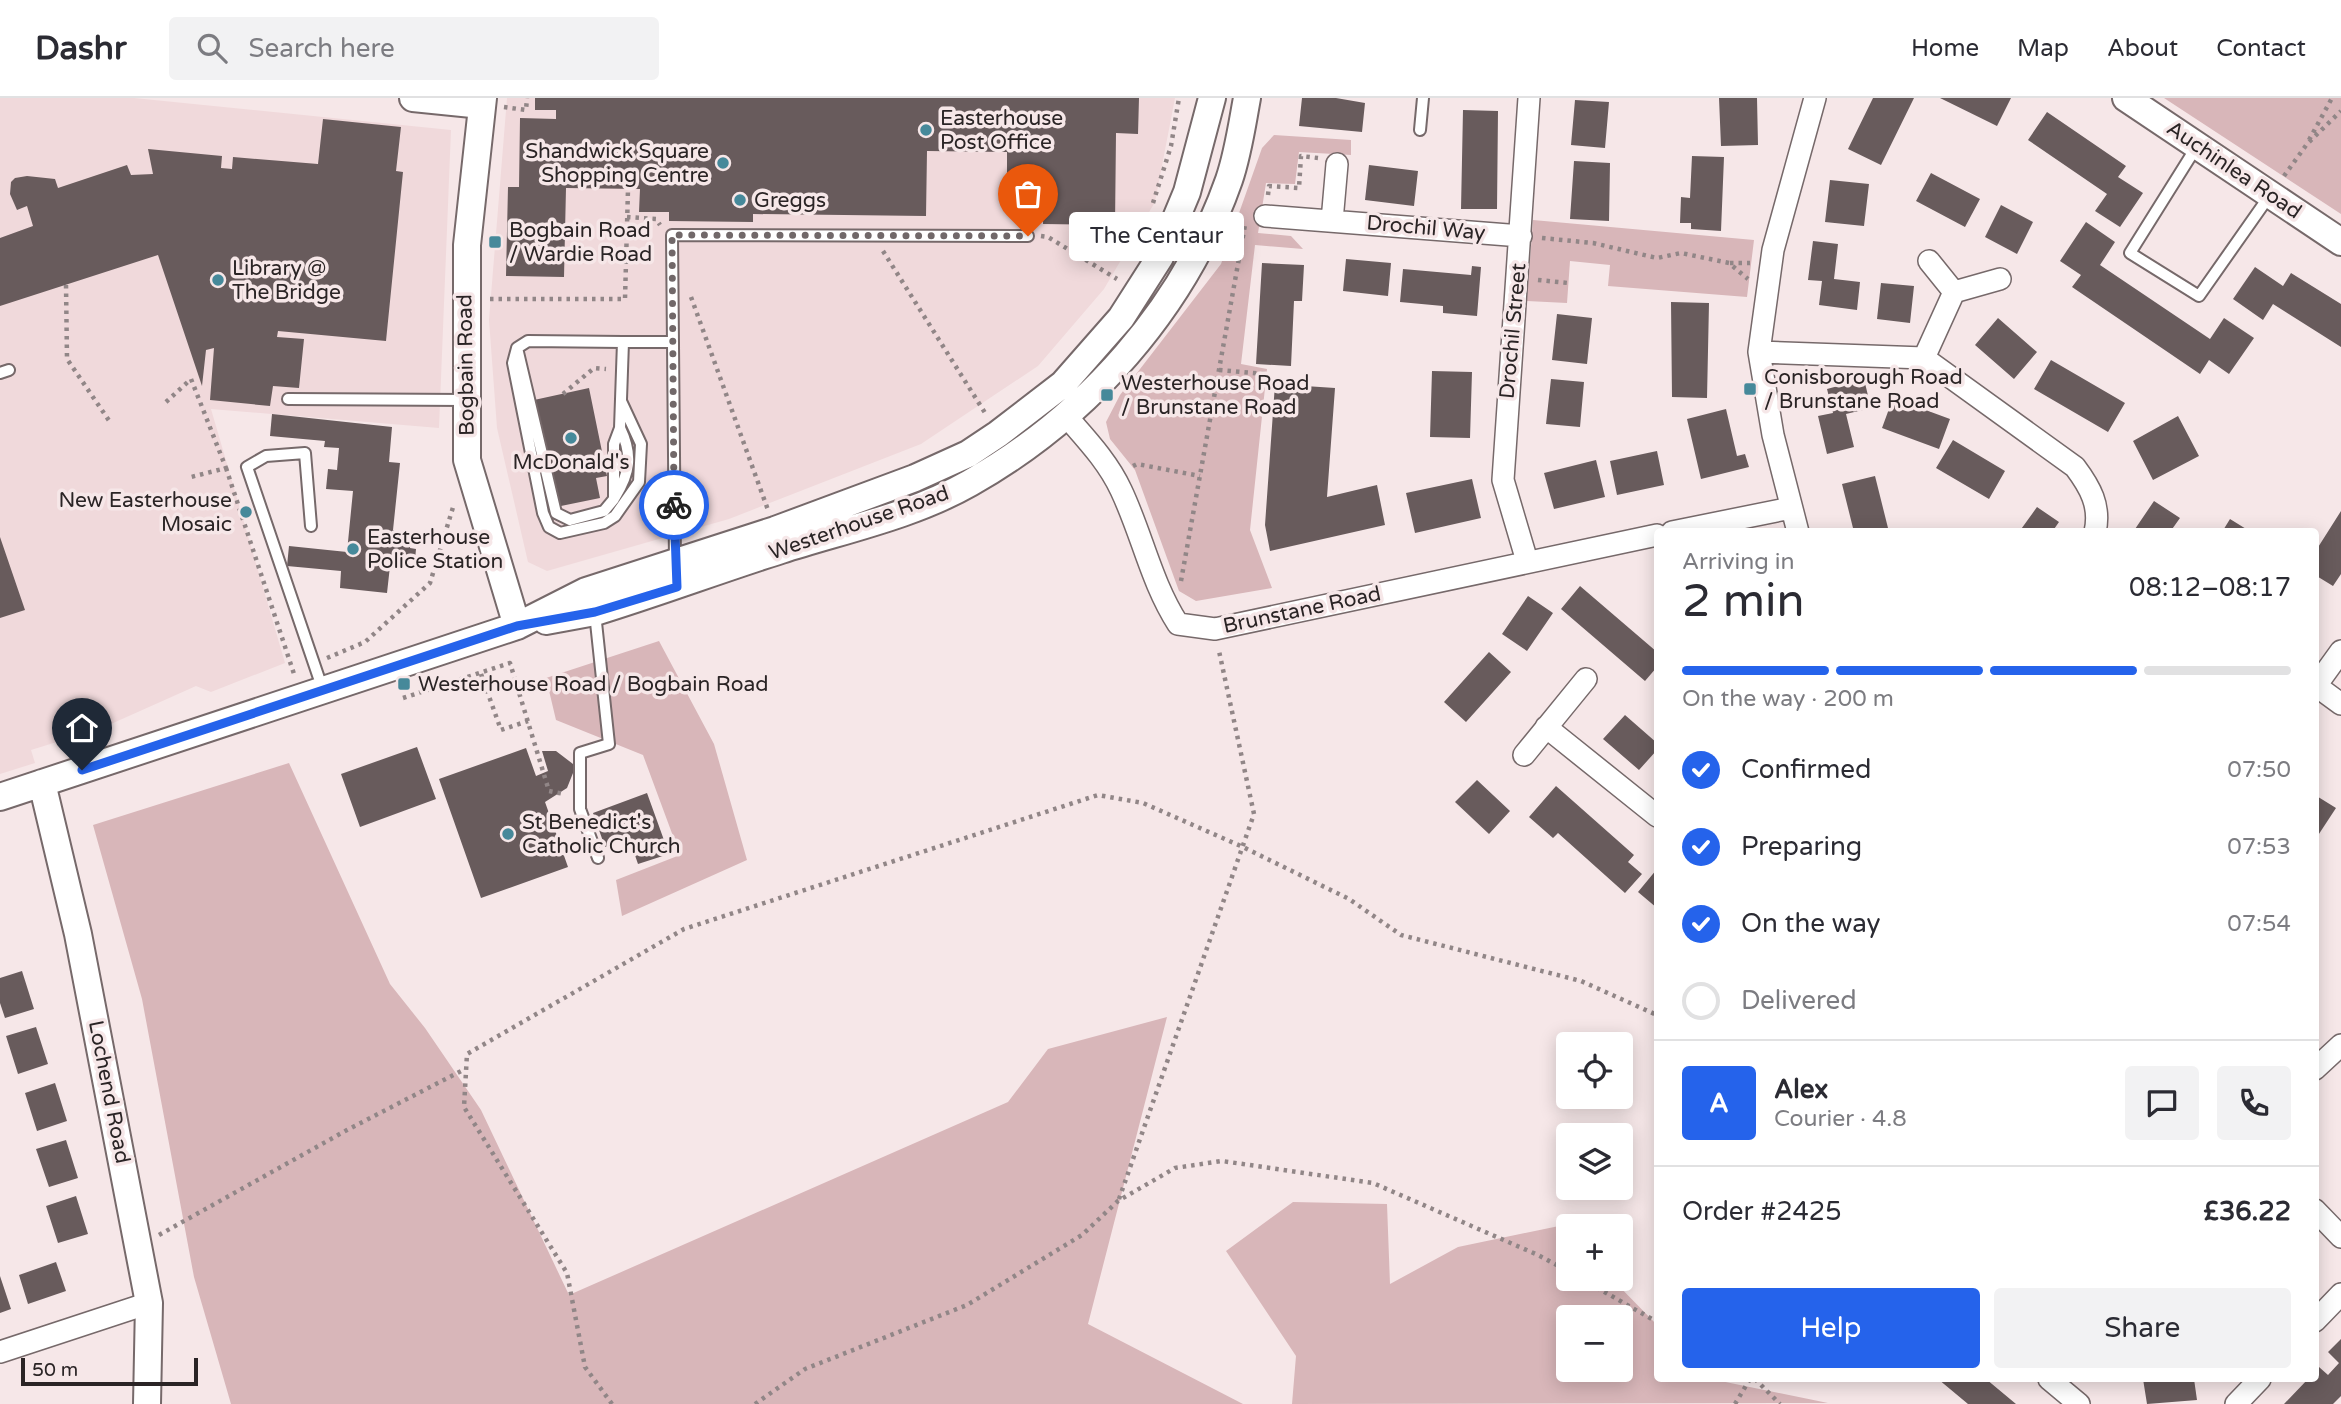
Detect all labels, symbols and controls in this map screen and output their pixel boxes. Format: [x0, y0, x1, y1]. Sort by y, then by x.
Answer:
search box [169, 17, 659, 80]
text: Dashr [35, 29, 127, 68]
icon: search [193, 29, 231, 67]
text: Search here [249, 33, 395, 64]
text: Home [1911, 34, 1979, 63]
text: Map [2017, 34, 2069, 63]
text: About [2107, 34, 2178, 63]
text: Contact [2216, 34, 2306, 63]
place label: Easterhouse Post Office [940, 106, 1063, 155]
street label: Auchinlea Road [2162, 116, 2306, 224]
marker: Easterhouse Post Office [918, 122, 934, 138]
place label: Shandwick Square Shopping Centre [525, 139, 709, 188]
marker: Shandwick Square Shopping Centre [715, 155, 731, 171]
pin [998, 164, 1058, 236]
icon: bag [1009, 175, 1047, 213]
place label: Greggs [754, 188, 826, 213]
marker: Greggs [732, 192, 748, 208]
street label: Drochil Way [1366, 210, 1486, 246]
callout: The Centaur [1070, 212, 1245, 260]
place label: Bogbain Road / Wardie Road [509, 218, 652, 267]
text: The Centaur [1090, 222, 1223, 250]
marker: Bogbain Road / Wardie Road [487, 234, 503, 250]
place label: Library @ The Bridge [232, 256, 341, 305]
street label: Drochil Street [1495, 262, 1531, 400]
marker: Library @ The Bridge [210, 272, 226, 288]
street label: Bogbain Road [452, 294, 480, 436]
place label: Conisborough Road / Brunstane Road [1764, 365, 1963, 414]
place label: Westerhouse Road / Brunstane Road [1121, 371, 1310, 420]
marker: Conisborough Road / Brunstane Road [1742, 381, 1758, 397]
marker: Westerhouse Road / Brunstane Road [1099, 387, 1115, 403]
marker: McDonald's [563, 430, 579, 446]
place label: McDonald's [512, 450, 630, 475]
courier [639, 470, 709, 540]
street label: Westerhouse Road [766, 480, 952, 566]
icon: bike [655, 486, 693, 524]
place label: New Easterhouse Mosaic [58, 488, 232, 537]
marker: New Easterhouse Mosaic [238, 504, 254, 520]
place label: Easterhouse Police Station [367, 525, 503, 574]
marker: Easterhouse Police Station [345, 541, 361, 557]
text: Arriving in [1682, 548, 1795, 576]
text: 08:12–08:17 [2129, 572, 2291, 603]
text: 2 min [1682, 574, 1805, 629]
street label: Brunstane Road [1221, 581, 1383, 639]
place label: Westerhouse Road / Bogbain Road [418, 672, 769, 697]
marker: Westerhouse Road / Bogbain Road [396, 676, 412, 692]
text: On the way · 200 m [1682, 685, 1894, 713]
pin [52, 698, 112, 770]
icon: home [63, 709, 101, 747]
icon: check [1682, 751, 1720, 789]
text: Confirmed [1741, 754, 1871, 785]
text: 07:50 [2227, 756, 2291, 784]
place label: St Benedict's Catholic Church [522, 810, 681, 859]
marker: St Benedict's Catholic Church [500, 826, 516, 842]
icon: check [1682, 828, 1720, 866]
text: Preparing [1741, 831, 1862, 862]
text: 07:53 [2227, 833, 2291, 861]
icon: check [1682, 905, 1720, 943]
text: On the way [1741, 908, 1881, 939]
text: 07:54 [2227, 910, 2291, 938]
text: Delivered [1741, 985, 1857, 1016]
street label: Lochend Road [83, 1018, 135, 1166]
map controls [1556, 1032, 1633, 1382]
button: locate [1556, 1032, 1633, 1109]
button: chat [2125, 1066, 2199, 1140]
button: phone [2217, 1066, 2291, 1140]
text: Alex [1774, 1074, 1828, 1105]
text: A [1709, 1088, 1729, 1119]
text: Courier · 4.8 [1774, 1105, 1907, 1133]
button: layers [1556, 1123, 1633, 1200]
text: Order #2425 [1682, 1196, 1842, 1227]
text: £36.22 [2203, 1196, 2291, 1227]
button: + [1556, 1214, 1633, 1291]
button: Help [1682, 1288, 1980, 1368]
button: Share [1994, 1288, 2291, 1368]
button: − [1556, 1305, 1633, 1382]
scale bar [21, 1355, 198, 1387]
text: 50 m [32, 1359, 78, 1381]

